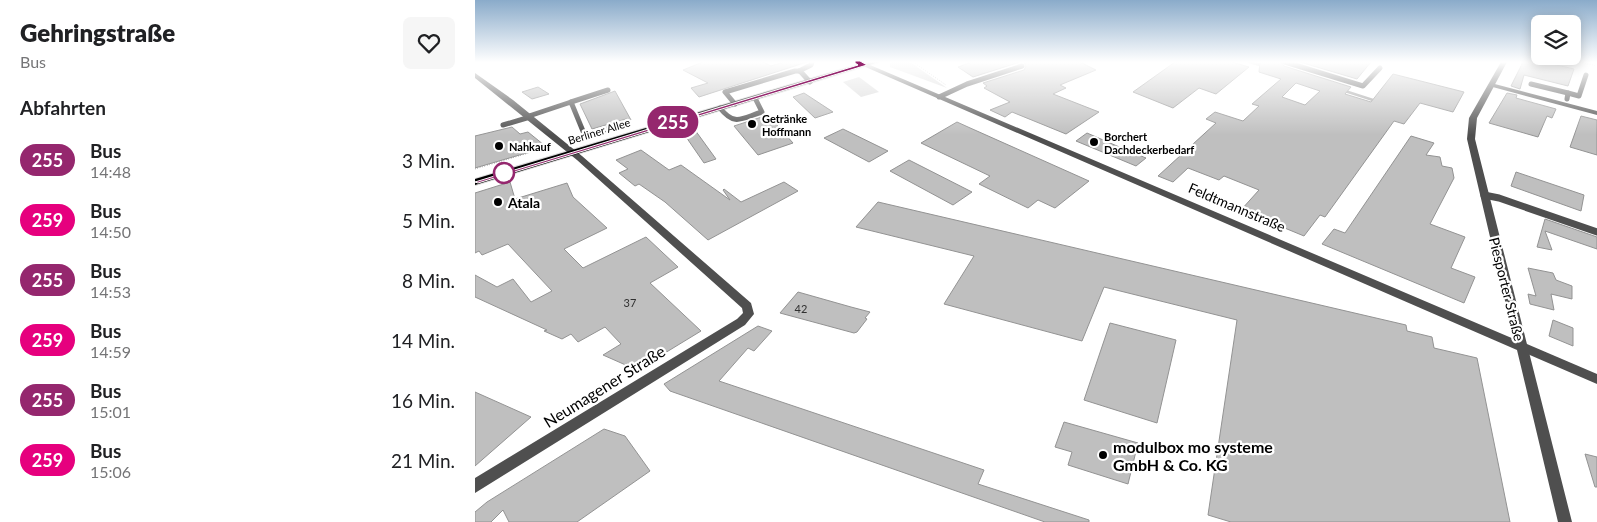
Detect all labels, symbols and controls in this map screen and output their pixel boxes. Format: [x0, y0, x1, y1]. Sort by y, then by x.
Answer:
map controls [1531, 15, 1581, 65]
button: layers [1531, 15, 1581, 65]
button: heart [403, 17, 455, 69]
text: Gehringstraße [20, 18, 175, 47]
text: Bus [20, 52, 46, 71]
text: Abfahrten [20, 96, 106, 119]
line badge: 255 [644, 106, 702, 138]
text: 255 [657, 111, 689, 133]
place label: Getränke Hoffmann [762, 112, 811, 138]
street label: Berliner Allee [566, 115, 632, 147]
marker: Getränke Hoffmann [746, 118, 758, 130]
place label: Borchert Dachdeckerbedarf [1104, 130, 1194, 156]
marker: Borchert Dachdeckerbedarf [1088, 136, 1100, 148]
text: Bus [90, 139, 121, 162]
marker: Nahkauf [493, 140, 505, 152]
place label: Nahkauf [509, 140, 551, 153]
text: 255 [32, 149, 63, 171]
text: 3 Min. [402, 149, 455, 172]
text: 14:48 [90, 162, 131, 181]
unlabelled marker [493, 162, 515, 184]
street label: Feldtmannstraße [1186, 179, 1288, 235]
place label: Atala [507, 194, 540, 211]
marker: Atala [492, 196, 504, 208]
text: Bus [90, 199, 121, 222]
text: 259 [32, 209, 63, 231]
text: 5 Min. [402, 209, 455, 232]
text: 14:50 [90, 222, 131, 241]
street label: Piesporter Straße [1486, 235, 1528, 343]
text: Bus [90, 259, 121, 282]
text: 255 [32, 269, 63, 291]
text: 8 Min. [402, 269, 455, 292]
text: 14:53 [90, 282, 131, 301]
house number: 37 [624, 296, 636, 309]
house number: 42 [795, 302, 807, 315]
text: Bus [90, 319, 121, 342]
text: 259 [32, 329, 63, 351]
text: 14 Min. [391, 329, 455, 352]
street label: Neumagener Straße [540, 341, 668, 431]
text: 14:59 [90, 342, 131, 361]
text: Bus [90, 379, 121, 402]
text: 255 [32, 389, 63, 411]
text: 16 Min. [391, 389, 455, 412]
text: 15:01 [90, 402, 131, 421]
place label: modulbox mo systeme GmbH & Co. KG [1113, 437, 1273, 474]
text: Bus [90, 439, 121, 462]
text: 259 [32, 449, 63, 471]
text: 21 Min. [391, 449, 455, 472]
marker: modulbox mo systeme GmbH & Co. KG [1097, 449, 1109, 461]
text: 15:06 [90, 462, 131, 481]

